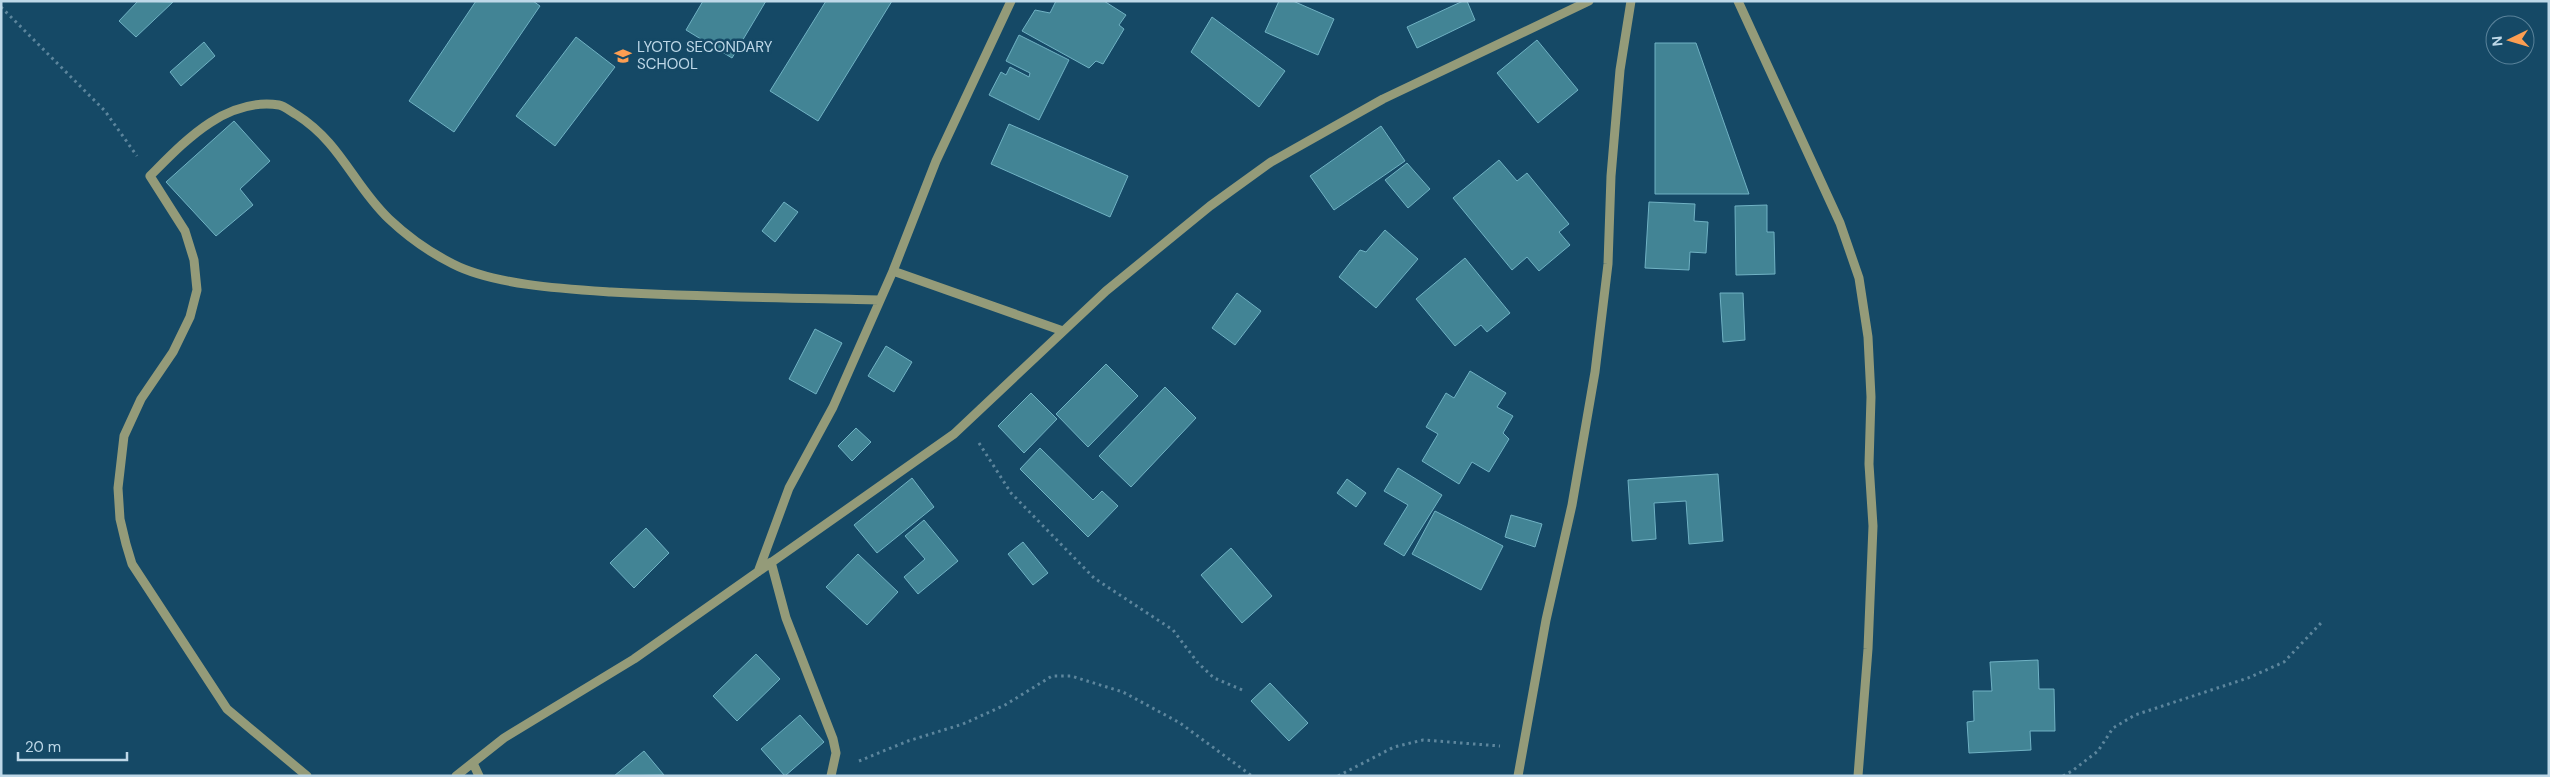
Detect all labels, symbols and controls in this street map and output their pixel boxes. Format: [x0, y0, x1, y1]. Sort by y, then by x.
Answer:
north arrow [2485, 15, 2535, 65]
text: N [2488, 35, 2506, 47]
place label: LYOTO SECONDARY SCHOOL [637, 37, 773, 74]
school or university icon: LYOTO SECONDARY SCHOOL [613, 46, 633, 66]
scale bar [18, 730, 126, 762]
text: 20 m [25, 737, 61, 757]

